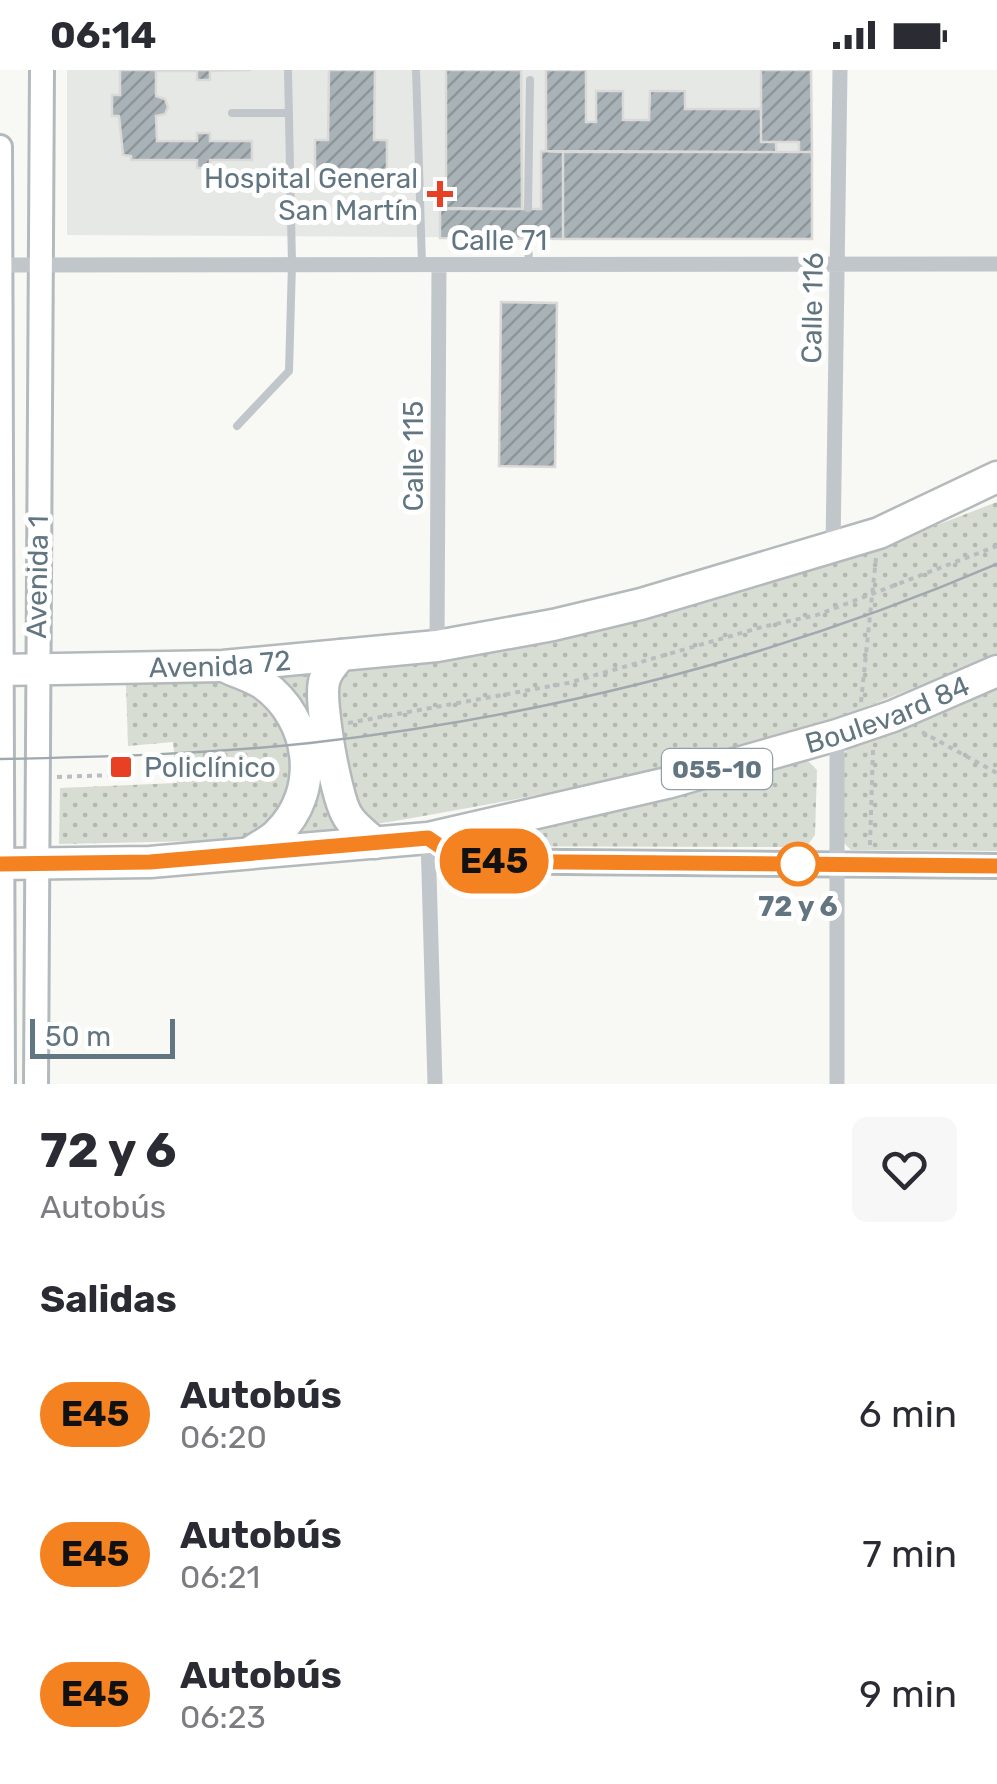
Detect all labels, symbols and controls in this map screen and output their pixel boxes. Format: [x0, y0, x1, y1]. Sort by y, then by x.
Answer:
text: 06:14 [50, 12, 157, 58]
place label: Hospital General San Martín [204, 162, 418, 227]
marker: Hospital General San Martín [427, 181, 453, 207]
street label: Calle 71 [451, 224, 547, 257]
street label: Calle 116 [795, 252, 830, 364]
street label: Calle 115 [397, 401, 430, 511]
street label: Avenida 1 [20, 515, 55, 639]
street label: Avenida 72 [149, 644, 292, 684]
street label: Boulevard 84 [801, 669, 975, 760]
road number: 055-10 [662, 749, 772, 789]
place label: Policlínico [144, 751, 276, 784]
marker: Policlínico [108, 754, 134, 780]
line badge: E45 [436, 828, 552, 894]
text: E45 [460, 840, 528, 882]
marker: 72 y 6 [777, 843, 819, 885]
place label: 72 y 6 [758, 890, 838, 923]
scale bar [30, 1014, 175, 1058]
text: 50 m [45, 1020, 111, 1053]
button: heart [852, 1117, 957, 1222]
text: 72 y 6 [40, 1122, 177, 1179]
text: Autobús [40, 1188, 166, 1226]
text: Salidas [40, 1276, 177, 1322]
text: Autobús [180, 1372, 342, 1418]
text: 6 min [859, 1391, 957, 1437]
text: E45 [61, 1393, 129, 1435]
text: 06:20 [180, 1418, 267, 1456]
text: Autobús [180, 1512, 342, 1558]
text: 7 min [862, 1531, 957, 1577]
text: E45 [61, 1533, 129, 1575]
text: 06:21 [180, 1558, 260, 1596]
text: Autobús [180, 1652, 342, 1698]
text: 9 min [859, 1671, 957, 1717]
text: E45 [61, 1673, 129, 1715]
text: 06:23 [180, 1698, 266, 1736]

